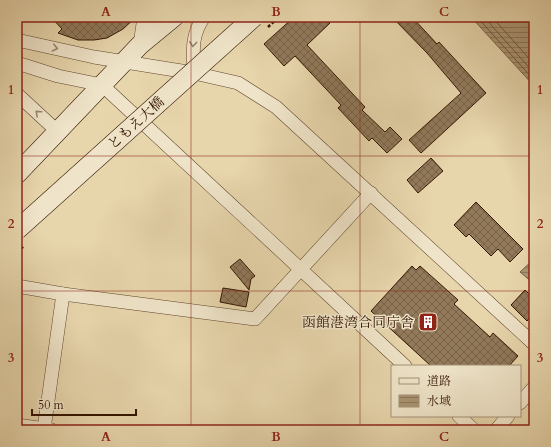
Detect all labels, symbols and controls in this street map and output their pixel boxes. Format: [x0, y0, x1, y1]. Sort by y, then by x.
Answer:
text: A [101, 3, 111, 21]
text: B [271, 3, 281, 21]
text: C [439, 3, 449, 21]
one-way arrow [189, 41, 198, 47]
one-way arrow [52, 44, 58, 52]
text: 1 [8, 81, 14, 99]
text: 1 [537, 81, 543, 99]
street label: ともえ大橋 [104, 93, 168, 153]
one-way arrow [35, 111, 42, 118]
text: 2 [8, 215, 15, 233]
text: 2 [537, 215, 544, 233]
building icon: 函館港湾合同庁舎 [417, 311, 439, 333]
place label: 函館港湾合同庁舎 [302, 313, 414, 332]
text: 3 [8, 349, 15, 367]
text: 3 [537, 349, 544, 367]
legend [391, 365, 521, 417]
text: 道路 [427, 373, 451, 389]
scale bar [32, 391, 136, 417]
text: 水域 [427, 393, 451, 409]
text: 50 m [38, 397, 65, 413]
text: A [101, 428, 111, 446]
text: B [271, 428, 281, 446]
text: C [439, 428, 449, 446]

